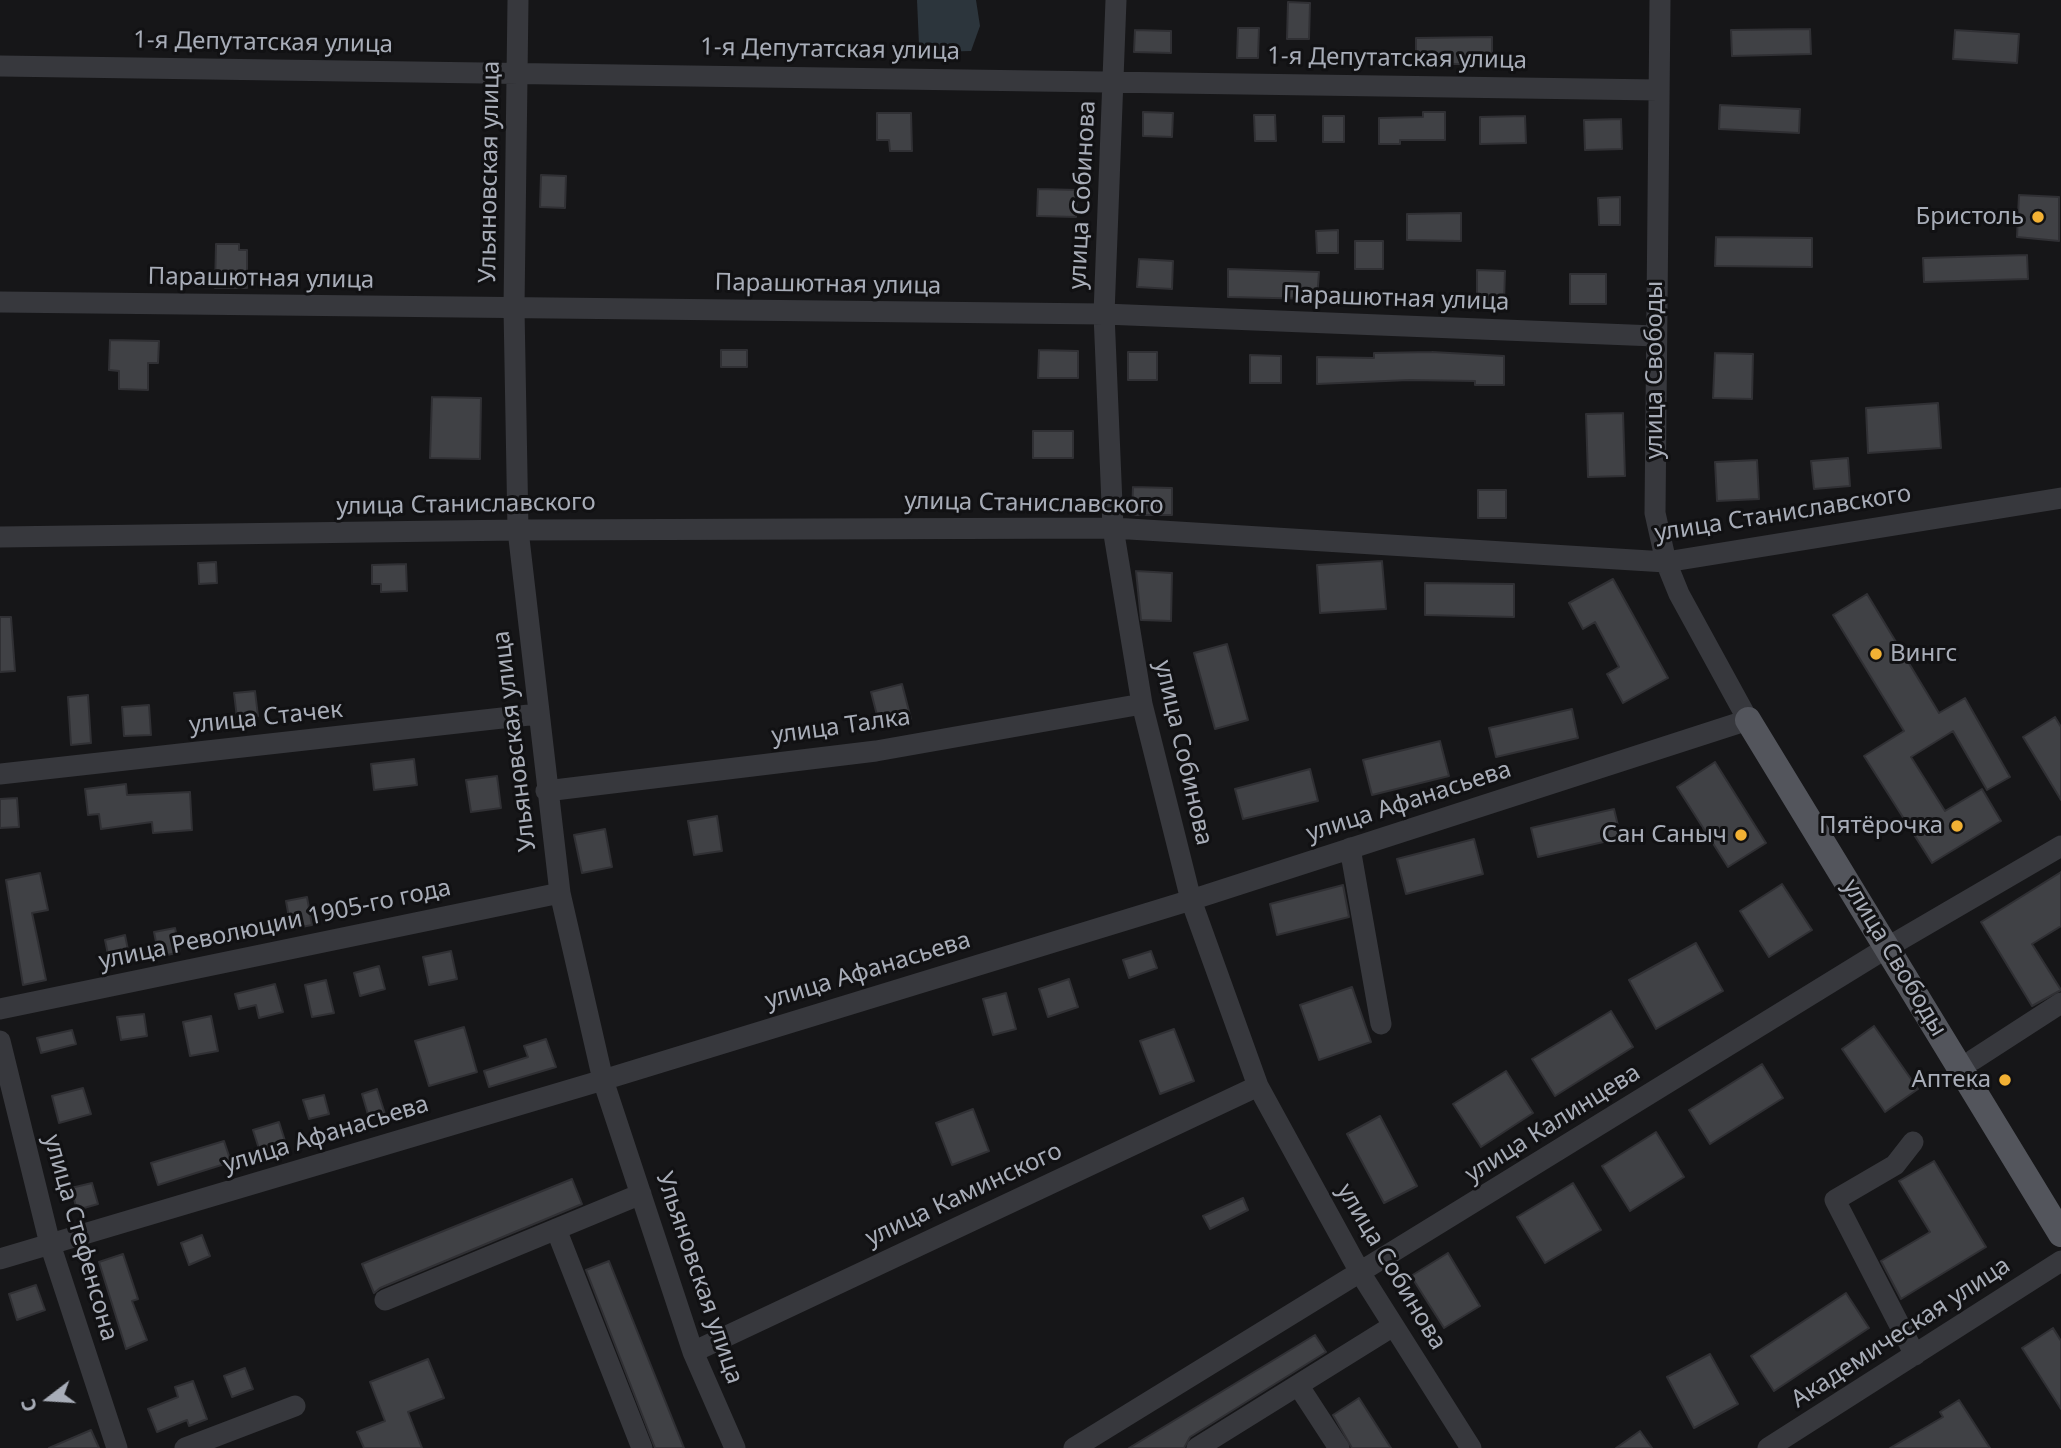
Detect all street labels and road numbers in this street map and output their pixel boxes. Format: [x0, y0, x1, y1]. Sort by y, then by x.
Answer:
street label: 1-я Депутатская улица [133, 26, 393, 60]
street label: 1-я Депутатская улица [700, 33, 960, 67]
street label: 1-я Депутатская улица [1267, 42, 1527, 76]
street label: Ульяновская улица [474, 61, 506, 283]
street label: улица Собинова [1064, 100, 1102, 290]
street label: Парашютная улица [147, 263, 375, 295]
street label: Парашютная улица [714, 269, 942, 301]
street label: Парашютная улица [1282, 281, 1510, 317]
street label: улица Свободы [1641, 281, 1669, 459]
street label: улица Станиславского [1653, 479, 1913, 549]
street label: улица Станиславского [904, 487, 1164, 521]
street label: улица Станиславского [336, 488, 596, 522]
street label: Ульяновская улица [487, 629, 543, 853]
street label: улица Собинова [1148, 658, 1218, 848]
street label: улица Стачек [188, 696, 344, 740]
street label: улица Талка [770, 703, 912, 751]
street label: улица Афанасьева [1303, 755, 1515, 849]
street label: улица Революции 1905-го года [96, 874, 454, 976]
street label: улица Свободы [1836, 874, 1952, 1042]
street label: улица Афанасьева [762, 926, 974, 1016]
street label: улица Калинцева [1460, 1059, 1646, 1189]
street label: улица Афанасьева [220, 1090, 432, 1180]
street label: улица Стефенсона [37, 1131, 123, 1345]
street label: улица Каминского [861, 1137, 1067, 1253]
street label: Ульяновская улица [649, 1168, 749, 1388]
street label: улица Собинова [1330, 1179, 1452, 1355]
street label: Академическая улица [1786, 1251, 2016, 1415]

